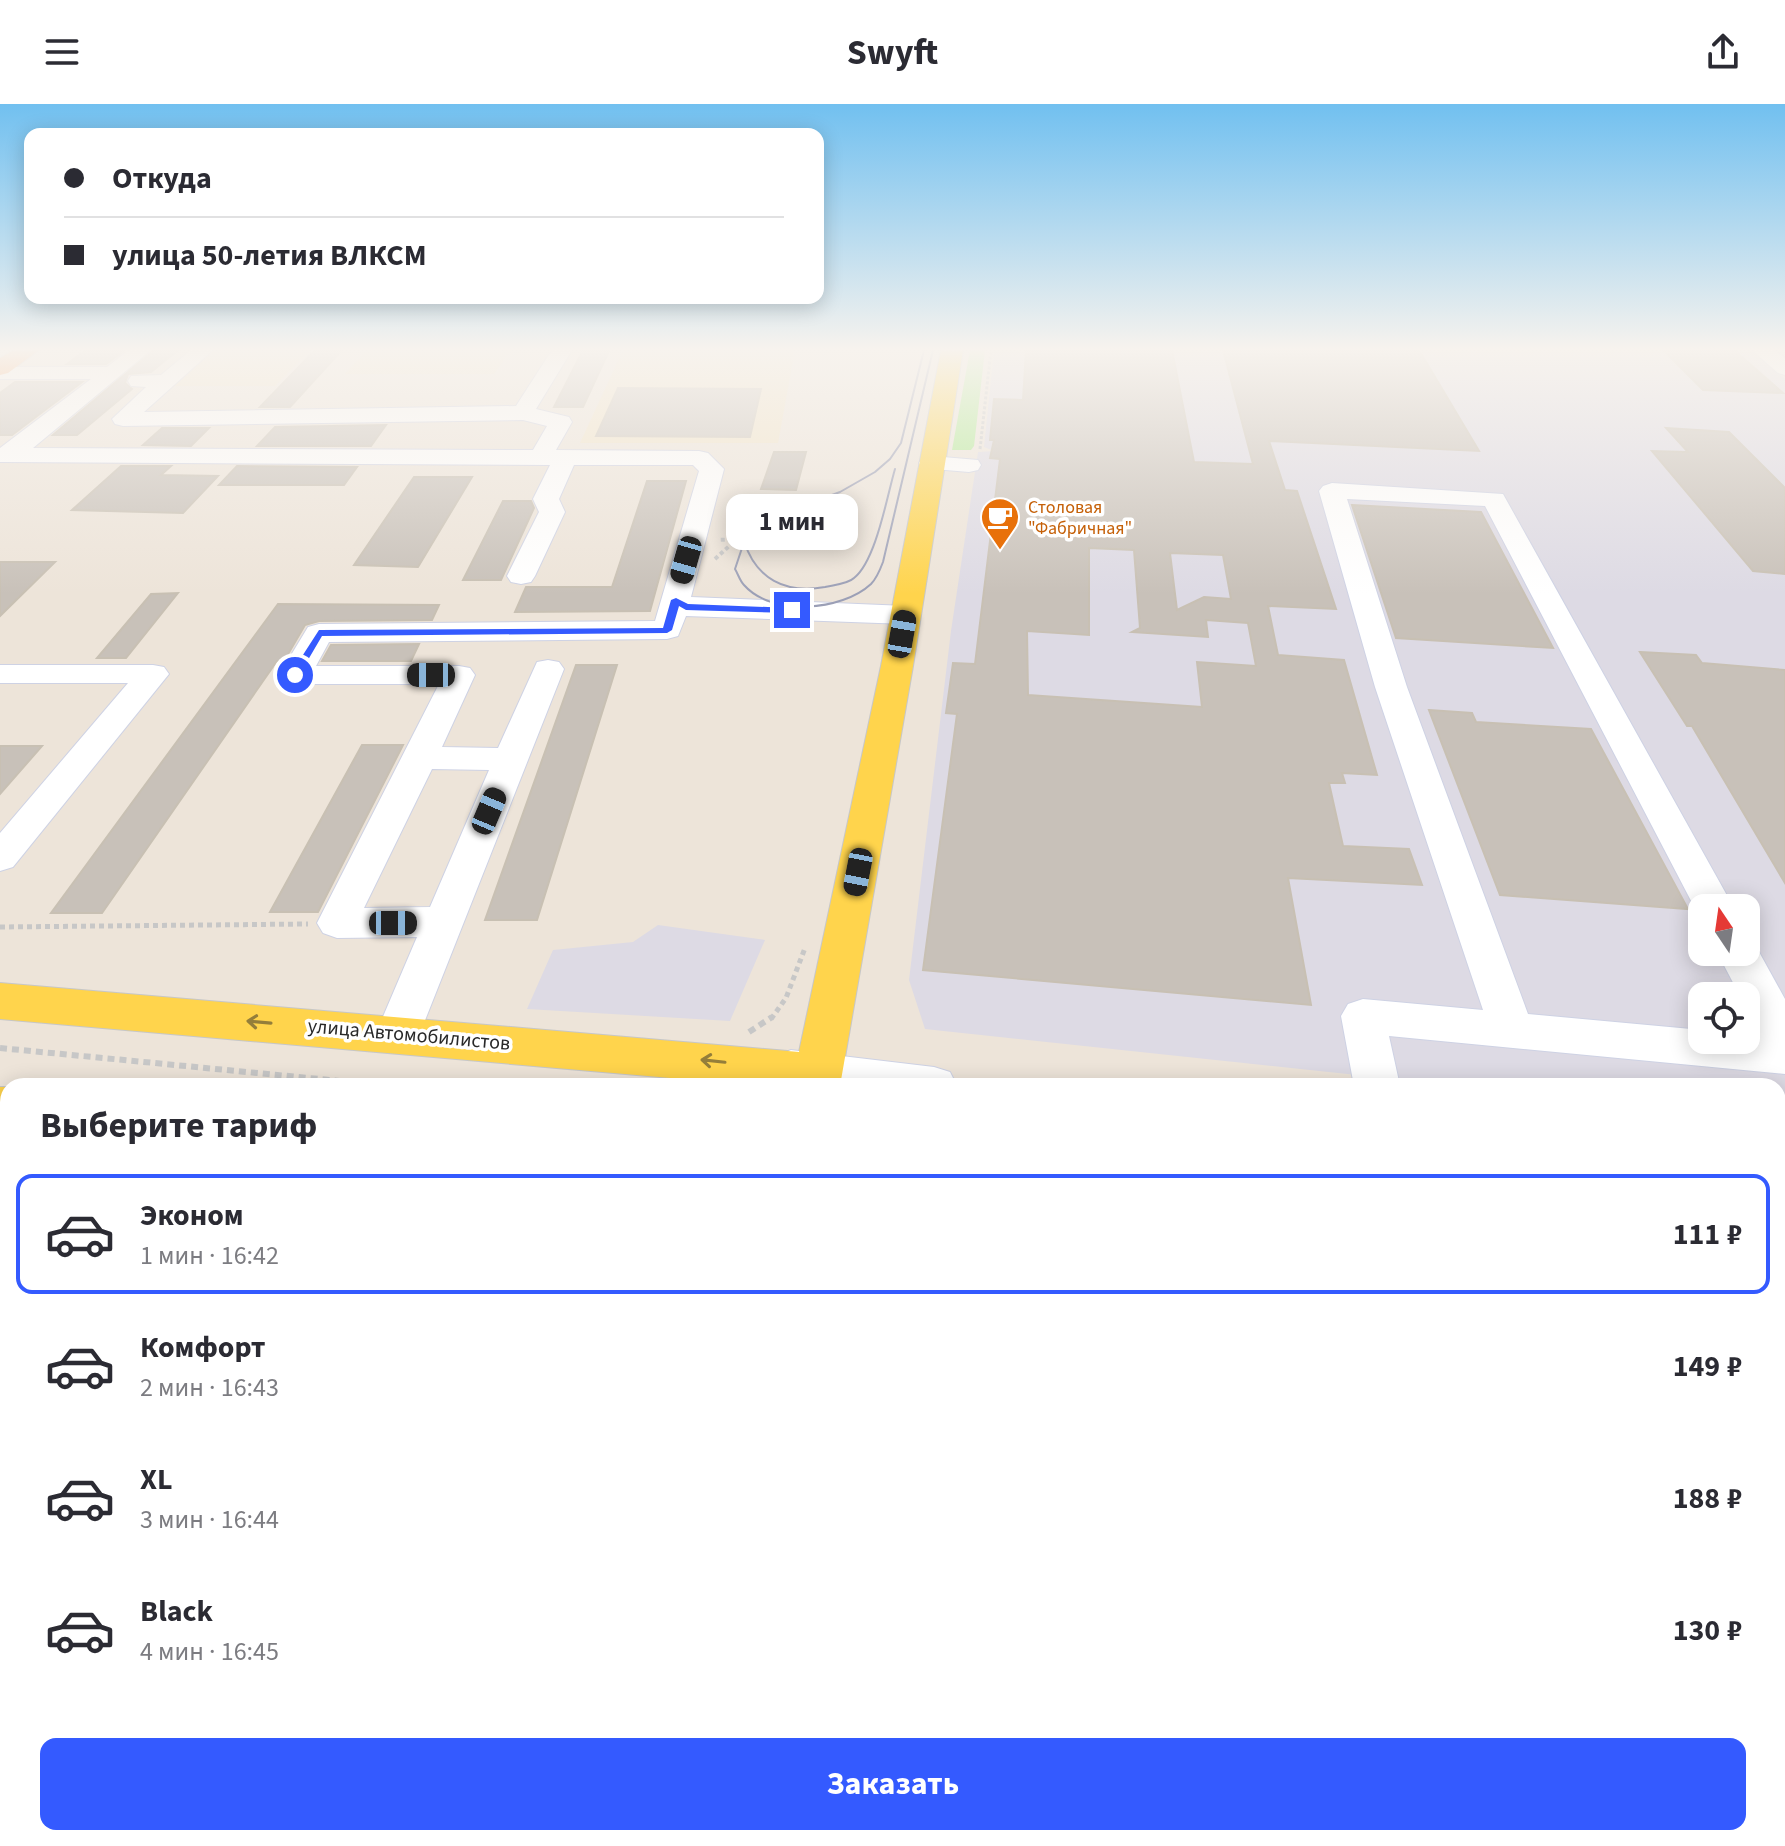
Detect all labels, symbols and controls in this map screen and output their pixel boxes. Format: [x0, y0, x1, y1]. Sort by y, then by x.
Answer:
text: Swyft [847, 27, 938, 78]
icon: menu [40, 30, 84, 74]
icon: share [1701, 30, 1745, 74]
text: Откуда [112, 157, 212, 200]
text: улица 50-летия ВЛКСМ [112, 234, 427, 277]
callout: 1 мин [726, 494, 858, 550]
place label: Столовая "Фабричная" [1028, 495, 1132, 541]
cafe icon: Столовая "Фабричная" [979, 496, 1021, 551]
text: 1 мин [759, 503, 825, 540]
car [668, 534, 704, 586]
route end [774, 592, 810, 628]
car [886, 608, 918, 660]
route start [277, 657, 313, 693]
car [407, 663, 455, 687]
car [469, 784, 509, 838]
car [842, 846, 874, 898]
north arrow [1688, 894, 1760, 966]
map controls [1688, 894, 1760, 1054]
car [369, 911, 417, 935]
button: locate [1688, 982, 1760, 1054]
street label: улица Автомобилистов [306, 1012, 511, 1058]
one-way arrow [246, 1014, 273, 1029]
one-way arrow [700, 1054, 727, 1069]
text: Выберите тариф [40, 1100, 317, 1151]
text: Эконом [140, 1194, 244, 1237]
icon: car [44, 1198, 116, 1270]
text: 111 ₽ [1673, 1213, 1742, 1256]
text: 1 мин · 16:42 [140, 1237, 279, 1274]
text: Комфорт [140, 1326, 266, 1369]
icon: car [44, 1330, 116, 1402]
text: 149 ₽ [1673, 1345, 1742, 1388]
text: 2 мин · 16:43 [140, 1369, 279, 1406]
text: XL [140, 1458, 173, 1501]
icon: car [44, 1462, 116, 1534]
text: 188 ₽ [1673, 1477, 1742, 1520]
text: 3 мин · 16:44 [140, 1501, 279, 1538]
text: Black [140, 1590, 213, 1633]
icon: car [44, 1594, 116, 1666]
text: 130 ₽ [1673, 1609, 1742, 1652]
text: 4 мин · 16:45 [140, 1633, 279, 1670]
button: Заказать [40, 1738, 1746, 1830]

